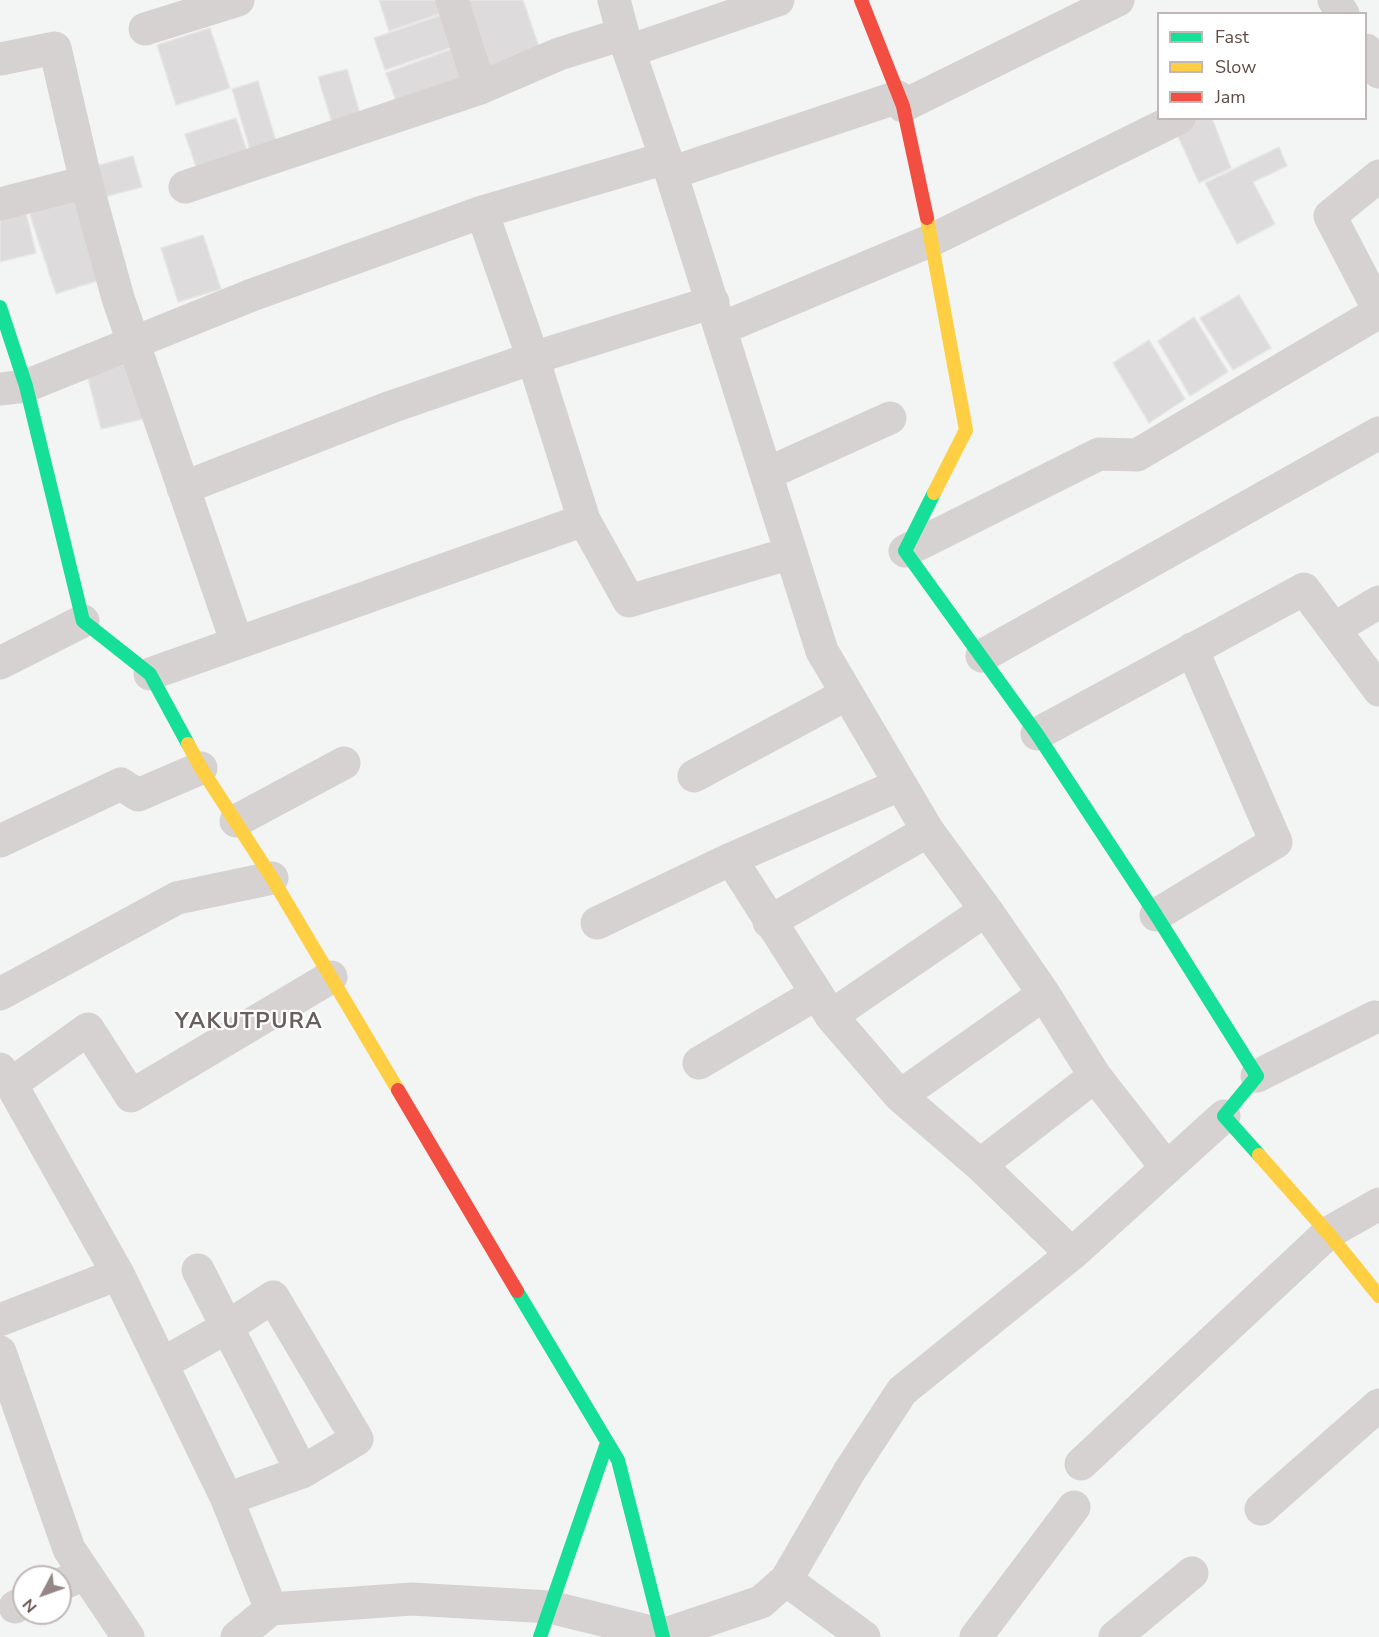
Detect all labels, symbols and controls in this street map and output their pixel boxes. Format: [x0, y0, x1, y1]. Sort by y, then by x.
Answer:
legend [1157, 12, 1367, 120]
text: Fast [1215, 25, 1249, 49]
text: Slow [1215, 55, 1256, 79]
text: Jam [1215, 85, 1246, 109]
district label: YAKUTPURA [175, 1010, 323, 1036]
north arrow [12, 1565, 72, 1625]
text: N [18, 1594, 42, 1617]

